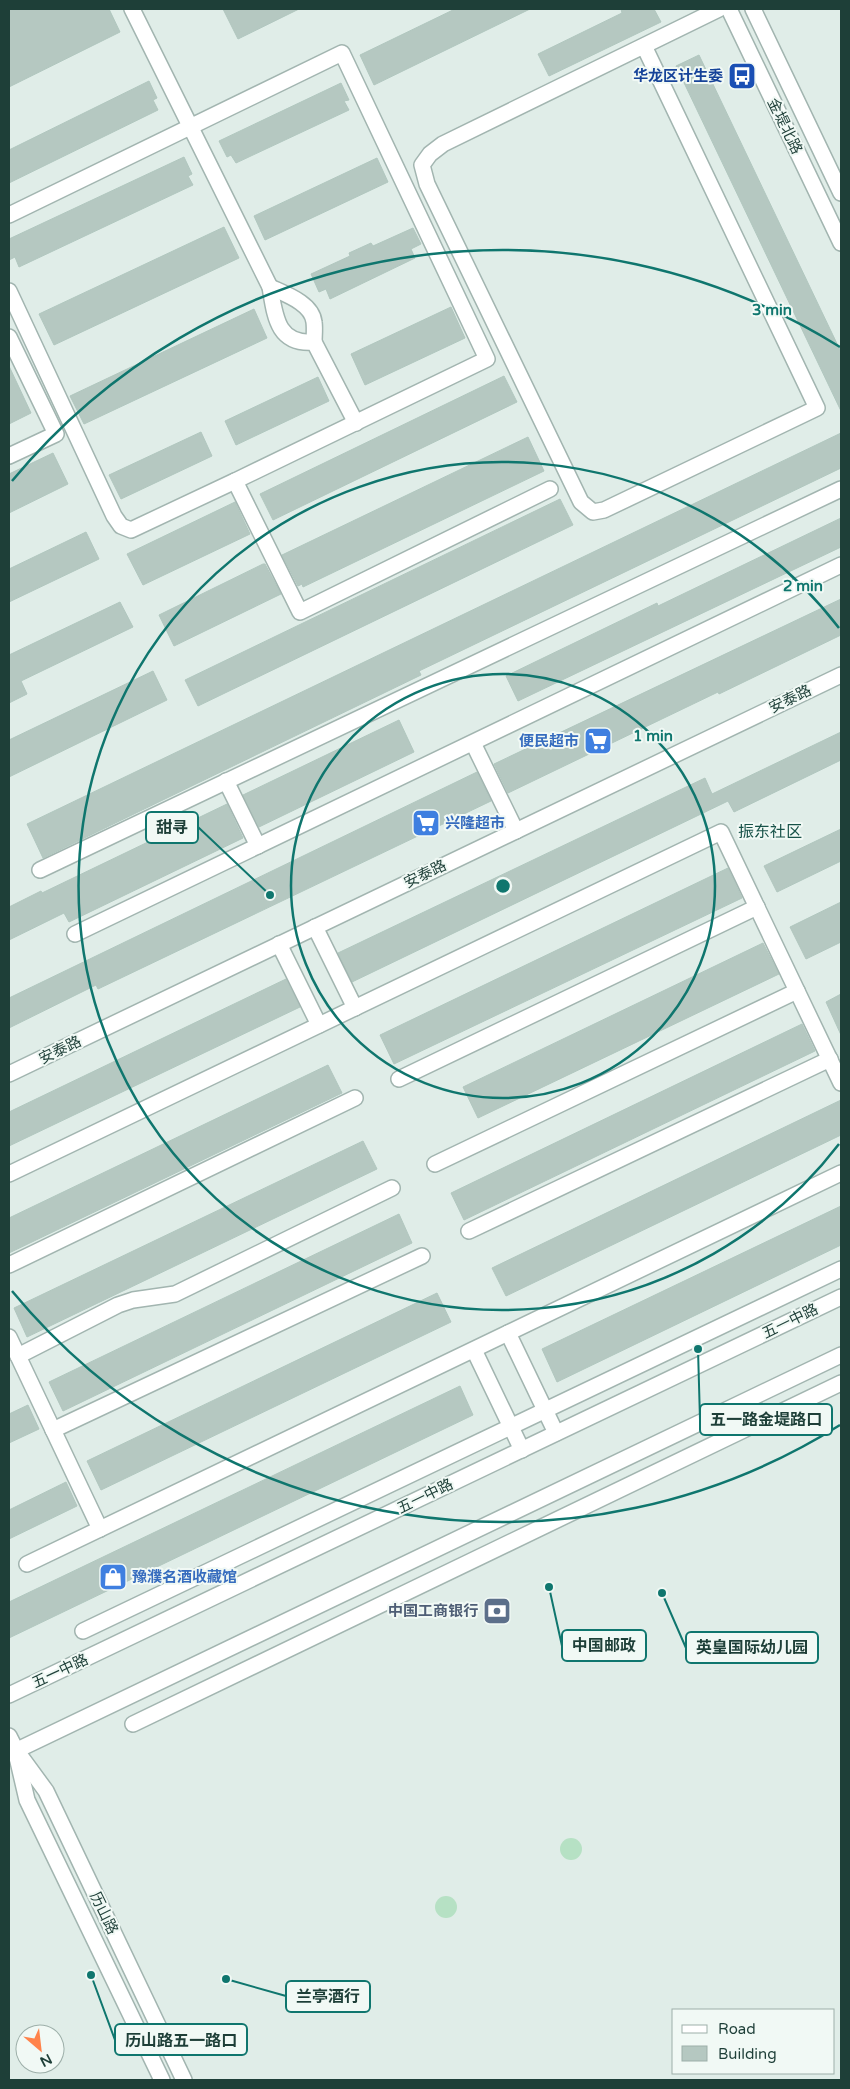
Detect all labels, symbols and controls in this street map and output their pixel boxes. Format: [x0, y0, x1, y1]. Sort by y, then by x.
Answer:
bus stop icon: 华龙区计生委 [727, 61, 757, 91]
place label: 华龙区计生委 [633, 67, 723, 85]
street label: 金堤北路 [764, 95, 806, 157]
text: 3 min [752, 301, 792, 319]
text: 2 min [783, 577, 823, 595]
street label: 安泰路 [766, 681, 814, 717]
supermarket icon: 便民超市 [583, 726, 613, 756]
text: 1 min [633, 727, 673, 745]
place label: 便民超市 [519, 732, 579, 750]
supermarket icon: 兴隆超市 [411, 808, 441, 838]
callout: 甜寻 [146, 812, 198, 843]
place label: 兴隆超市 [445, 814, 505, 832]
text: 甜寻 [156, 818, 188, 838]
district label: 振东社区 [738, 822, 802, 842]
street label: 安泰路 [401, 856, 449, 892]
centre of rings [494, 877, 512, 895]
street label: 安泰路 [36, 1032, 84, 1068]
street label: 五一中路 [759, 1300, 821, 1342]
callout: 五一路金堤路口 [700, 1404, 832, 1435]
text: 五一路金堤路口 [710, 1410, 822, 1430]
street label: 五一中路 [394, 1475, 456, 1517]
shop icon: 豫濮名酒收藏馆 [98, 1562, 128, 1592]
place label: 豫濮名酒收藏馆 [132, 1568, 237, 1586]
bank icon: 中国工商银行 [482, 1596, 512, 1626]
place label: 中国工商银行 [388, 1602, 478, 1620]
callout: 中国邮政 [562, 1630, 646, 1661]
callout: 英皇国际幼儿园 [686, 1632, 818, 1663]
text: 中国邮政 [572, 1636, 636, 1656]
text: 英皇国际幼儿园 [696, 1638, 808, 1658]
street label: 五一中路 [29, 1650, 91, 1692]
street label: 历山路 [86, 1889, 122, 1937]
callout: 兰亭酒行 [286, 1981, 370, 2012]
text: 兰亭酒行 [296, 1987, 360, 2007]
legend [672, 2009, 835, 2074]
text: Road [718, 2020, 756, 2038]
north arrow [15, 2024, 65, 2074]
callout: 历山路五一路口 [115, 2024, 247, 2055]
text: 历山路五一路口 [125, 2031, 237, 2051]
text: Building [718, 2045, 777, 2063]
text: N [37, 2050, 55, 2070]

